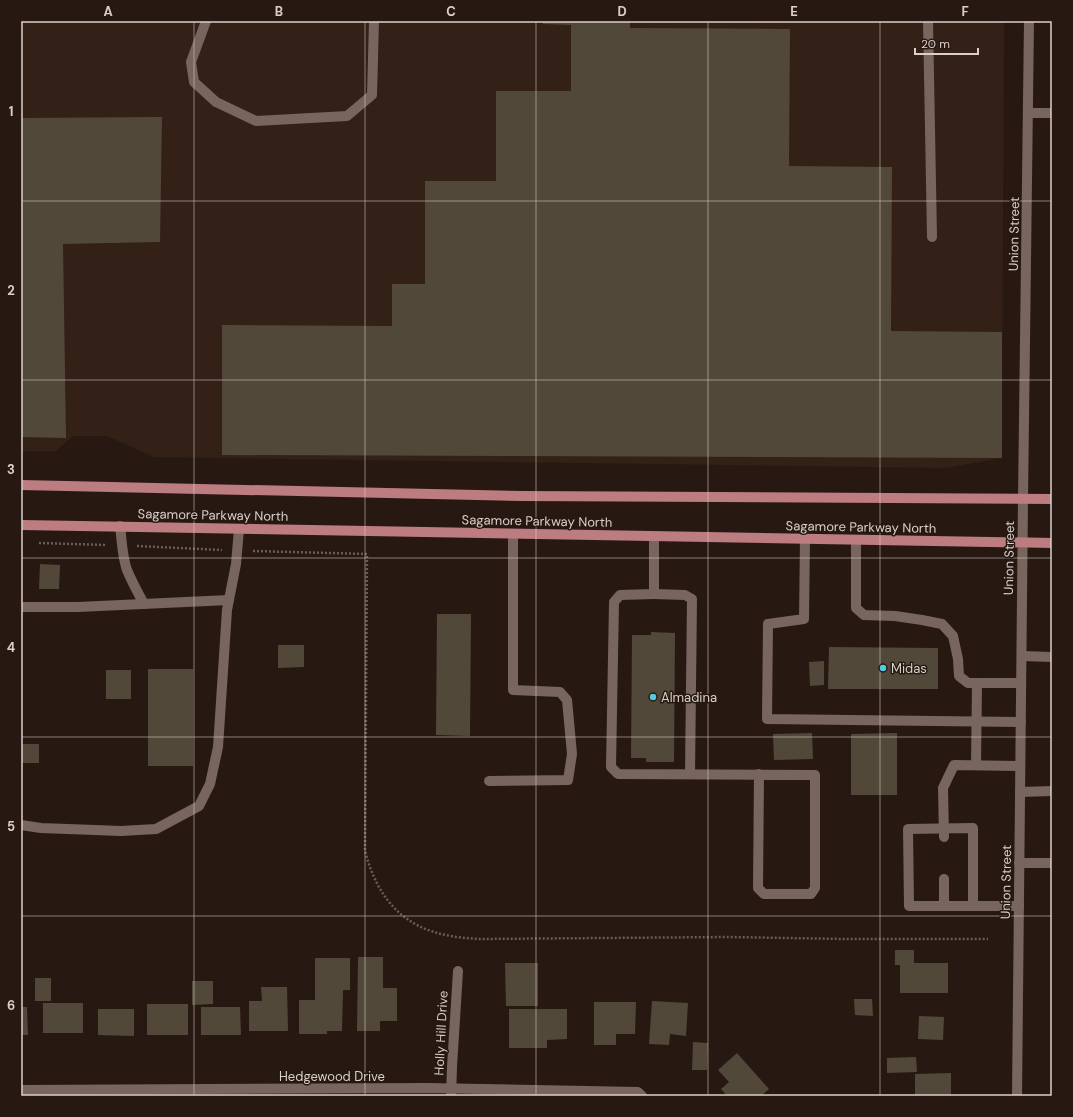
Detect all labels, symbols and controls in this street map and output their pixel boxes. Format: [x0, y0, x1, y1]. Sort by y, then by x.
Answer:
text: A [103, 3, 113, 20]
text: B [275, 3, 283, 20]
text: C [446, 3, 456, 20]
text: D [617, 3, 627, 20]
text: E [790, 3, 798, 20]
text: F [961, 3, 969, 20]
scale bar [915, 30, 978, 56]
text: 20 m [921, 36, 950, 52]
text: 1 [9, 103, 13, 120]
street label: Union Street [1005, 197, 1023, 271]
text: 2 [7, 282, 15, 299]
text: 3 [7, 461, 15, 478]
street label: Sagamore Parkway North [138, 505, 288, 525]
street label: Sagamore Parkway North [462, 511, 612, 531]
street label: Sagamore Parkway North [786, 517, 936, 537]
street label: Union Street [1000, 521, 1018, 595]
text: 4 [7, 639, 15, 656]
place label: Midas [891, 660, 927, 677]
marker: Midas [878, 663, 888, 673]
place label: Almadina [661, 689, 717, 706]
marker: Almadina [648, 692, 658, 702]
text: 5 [7, 818, 15, 835]
street label: Union Street [997, 845, 1015, 919]
street label: Holly Hill Drive [430, 990, 452, 1076]
text: 6 [7, 997, 15, 1014]
street label: Hedgewood Drive [279, 1068, 385, 1085]

